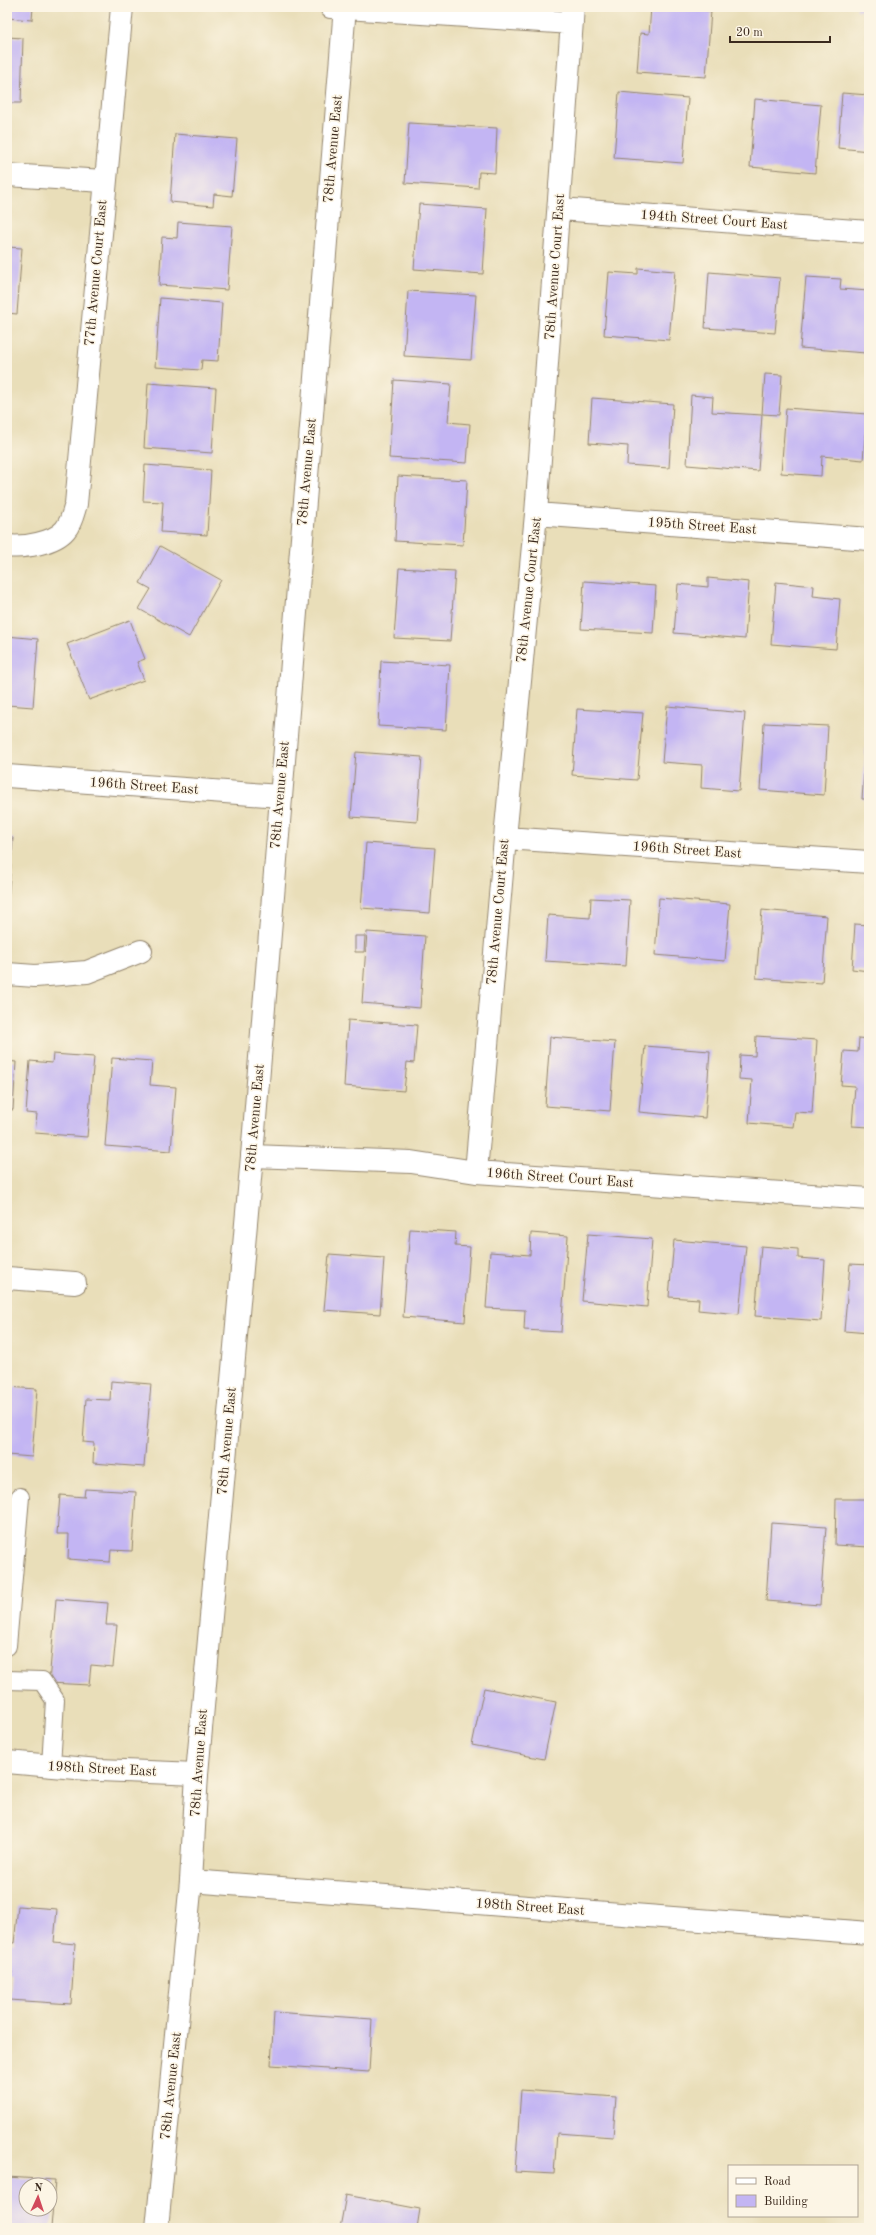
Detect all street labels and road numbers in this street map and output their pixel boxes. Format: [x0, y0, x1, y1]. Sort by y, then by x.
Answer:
street label: 78th Avenue East [321, 94, 345, 204]
street label: 78th Avenue Court East [543, 193, 567, 341]
street label: 77th Avenue Court East [83, 199, 109, 347]
street label: 194th Street Court East [640, 208, 788, 232]
street label: 78th Avenue East [295, 417, 319, 527]
street label: 195th Street East [647, 515, 757, 537]
street label: 78th Avenue Court East [514, 516, 544, 664]
street label: 78th Avenue East [268, 740, 292, 850]
street label: 196th Street East [89, 775, 199, 797]
street label: 78th Avenue Court East [485, 838, 511, 986]
street label: 196th Street East [632, 839, 742, 861]
street label: 78th Avenue East [243, 1063, 267, 1173]
street label: 196th Street Court East [486, 1166, 634, 1190]
street label: 78th Avenue East [215, 1386, 239, 1496]
street label: 78th Avenue East [188, 1708, 210, 1818]
street label: 198th Street East [47, 1759, 157, 1779]
street label: 198th Street East [475, 1896, 585, 1918]
street label: 78th Avenue East [158, 2031, 184, 2141]

